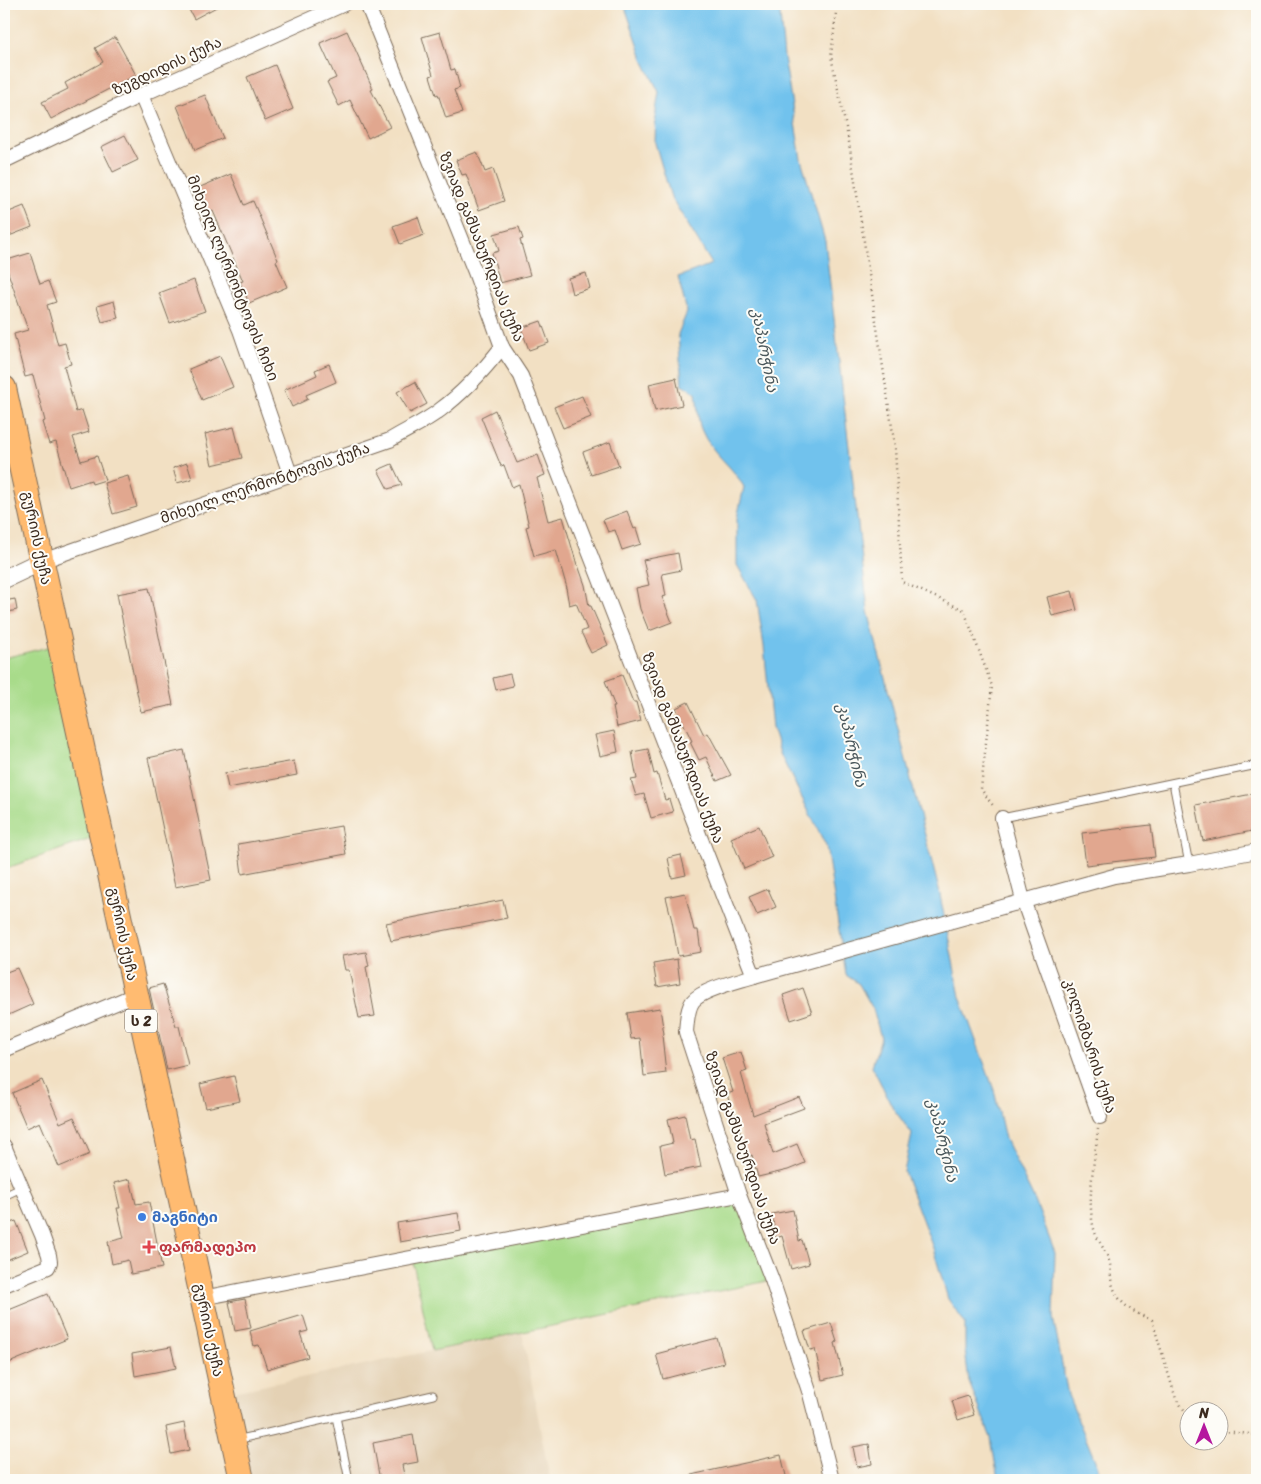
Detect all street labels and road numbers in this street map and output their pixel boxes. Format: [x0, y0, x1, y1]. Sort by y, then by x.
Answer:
street label: ზუგდიდის ქუჩა [108, 29, 226, 103]
street label: ზვიად გამსახურდიას ქუჩა [432, 148, 532, 346]
street label: მიხეილ ლერმონტოვის ჩიხი [180, 171, 286, 385]
street label: მიხეილ ლერმონტოვის ქუჩა [157, 435, 373, 531]
street label: გურიის ქუჩა [14, 489, 60, 587]
street label: ზვიად გამსახურდიას ქუჩა [634, 649, 732, 847]
street label: გურიის ქუჩა [100, 885, 146, 983]
street label: კოლიმბარის ქუჩა [1056, 975, 1124, 1117]
road number: ს 2 [125, 1009, 157, 1032]
street label: ზვიად გამსახურდიას ქუჩა [698, 1048, 788, 1248]
street label: გურიის ქუჩა [186, 1281, 232, 1379]

